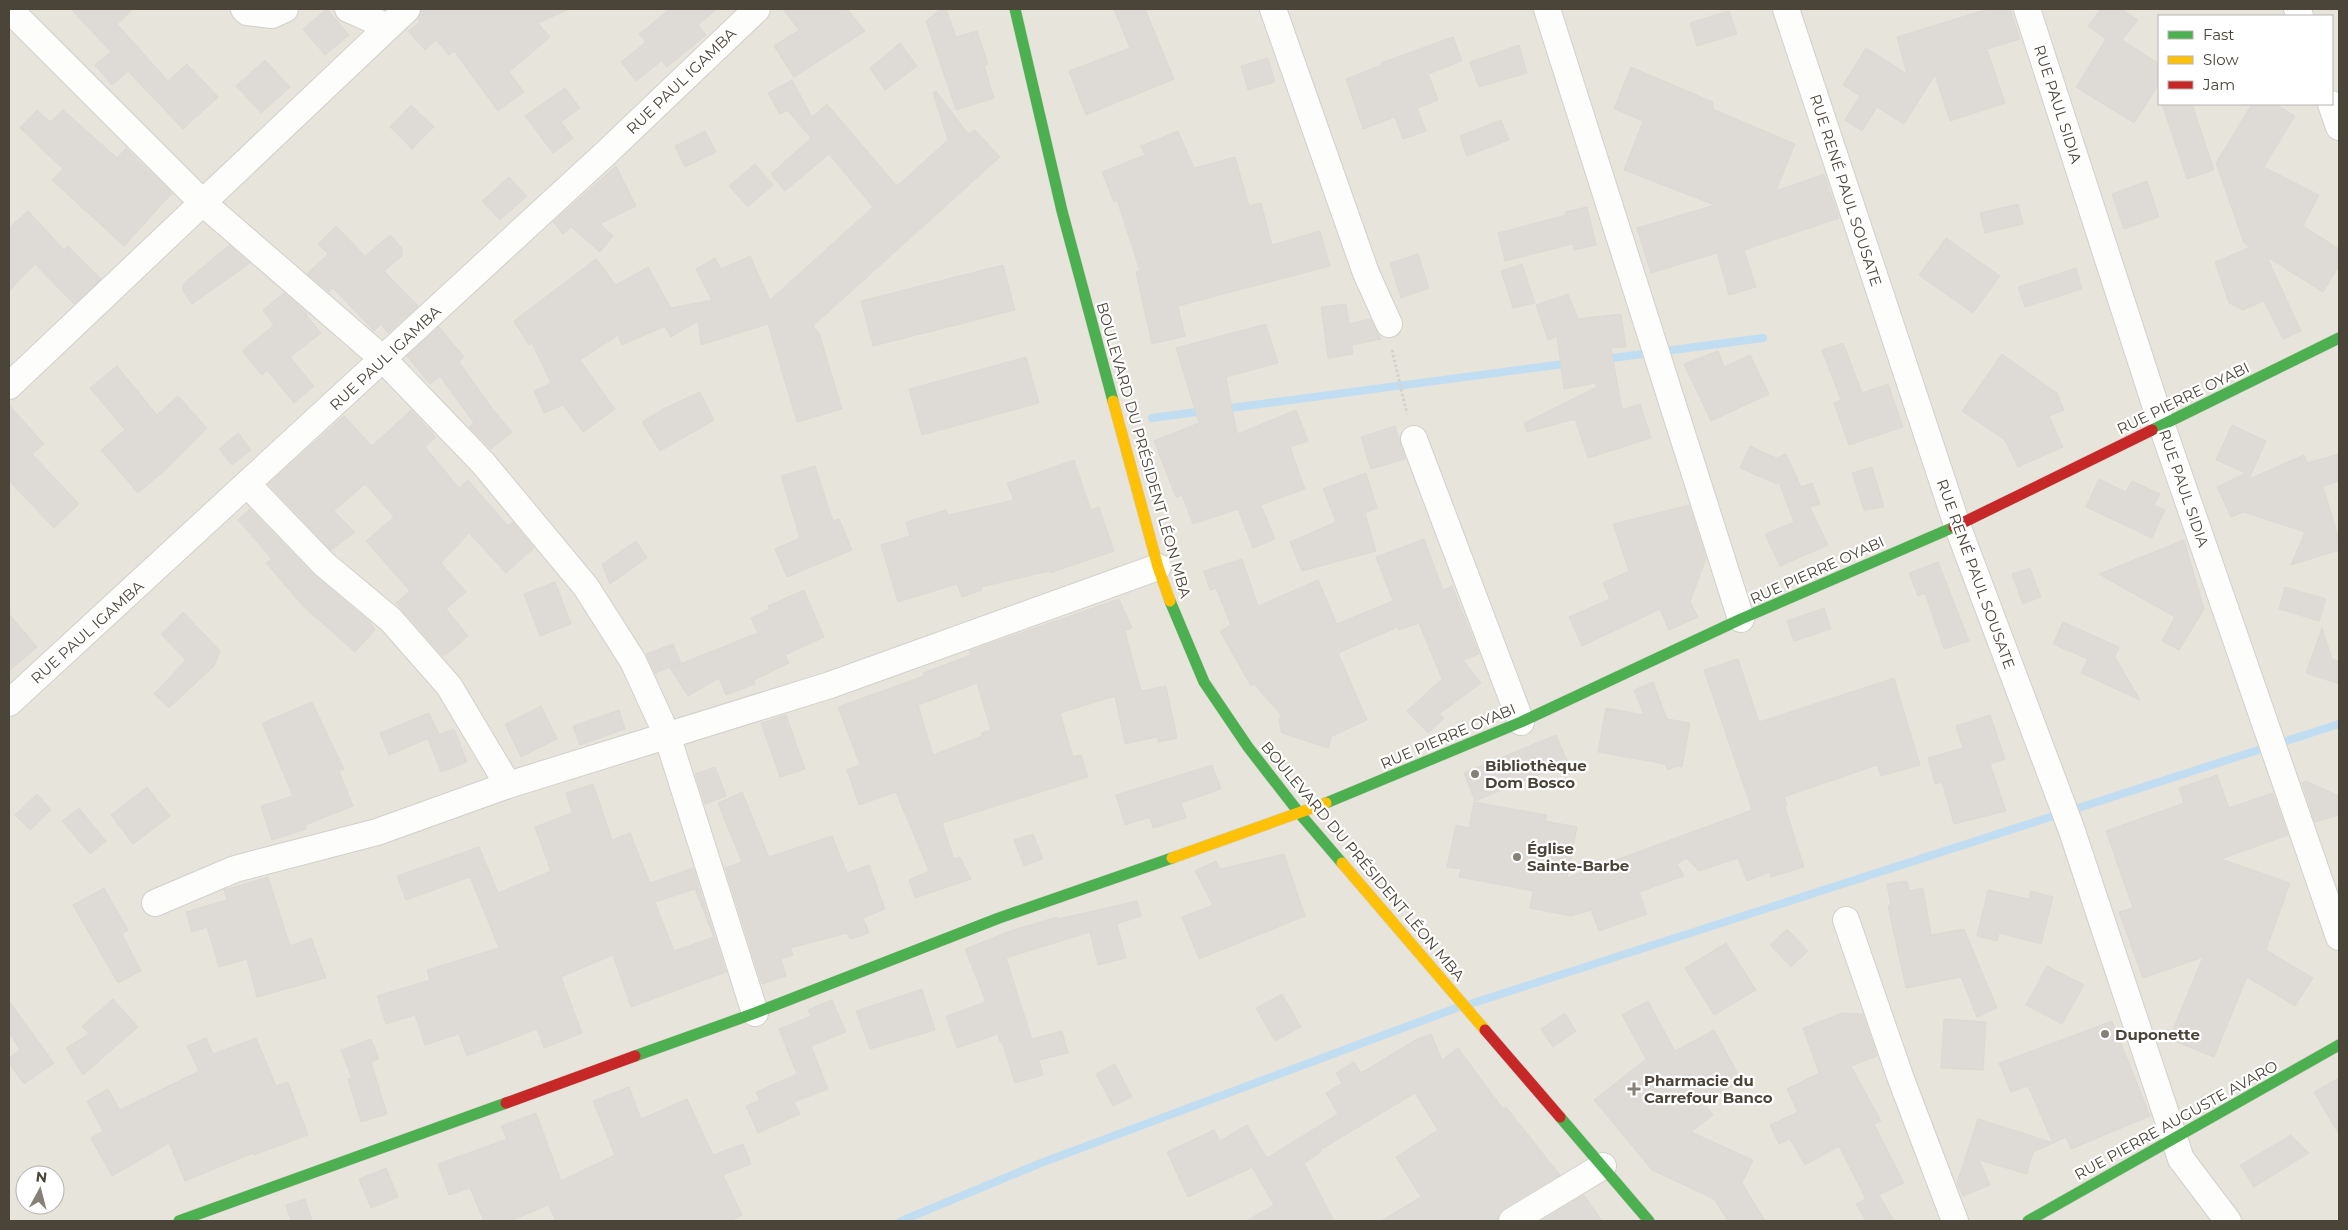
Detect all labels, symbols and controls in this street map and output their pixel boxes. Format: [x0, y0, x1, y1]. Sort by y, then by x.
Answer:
legend [2158, 15, 2333, 105]
street label: RUE PAUL IGAMBA [622, 24, 740, 138]
text: Fast [2203, 25, 2234, 44]
street label: RUE PAUL SIDIA [2030, 42, 2086, 166]
text: Slow [2203, 50, 2239, 69]
text: Jam [2202, 75, 2235, 94]
street label: RUE RENÉ PAUL SOUSATE [1806, 92, 1886, 288]
street label: BOULEVARD DU PRÉSIDENT LÉON MBA [1093, 300, 1195, 600]
street label: RUE PAUL IGAMBA [325, 301, 445, 414]
street label: RUE PIERRE OYABI [2114, 358, 2252, 438]
street label: RUE PAUL SIDIA [2155, 427, 2213, 550]
street label: RUE RENÉ PAUL SOUSATE [1933, 476, 2019, 672]
street label: RUE PIERRE OYABI [1747, 532, 1887, 608]
street label: RUE PAUL IGAMBA [27, 576, 147, 688]
street label: RUE PIERRE OYABI [1378, 699, 1518, 773]
street label: BOULEVARD DU PRÉSIDENT LÉON MBA [1257, 737, 1469, 985]
place label: Bibliothèque Dom Bosco [1485, 756, 1587, 792]
marker: Bibliothèque Dom Bosco [1469, 768, 1481, 780]
place label: Église Sainte-Barbe [1527, 839, 1629, 875]
marker: Église Sainte-Barbe [1511, 851, 1523, 863]
place label: Duponette [2115, 1025, 2200, 1044]
marker: Duponette [2099, 1028, 2111, 1040]
street label: RUE PIERRE AUGUSTE AVARO [2071, 1056, 2281, 1184]
place label: Pharmacie du Carrefour Banco [1644, 1071, 1773, 1107]
marker: Pharmacie du Carrefour Banco [1628, 1083, 1640, 1095]
north arrow [15, 1165, 65, 1215]
text: N [35, 1167, 48, 1187]

